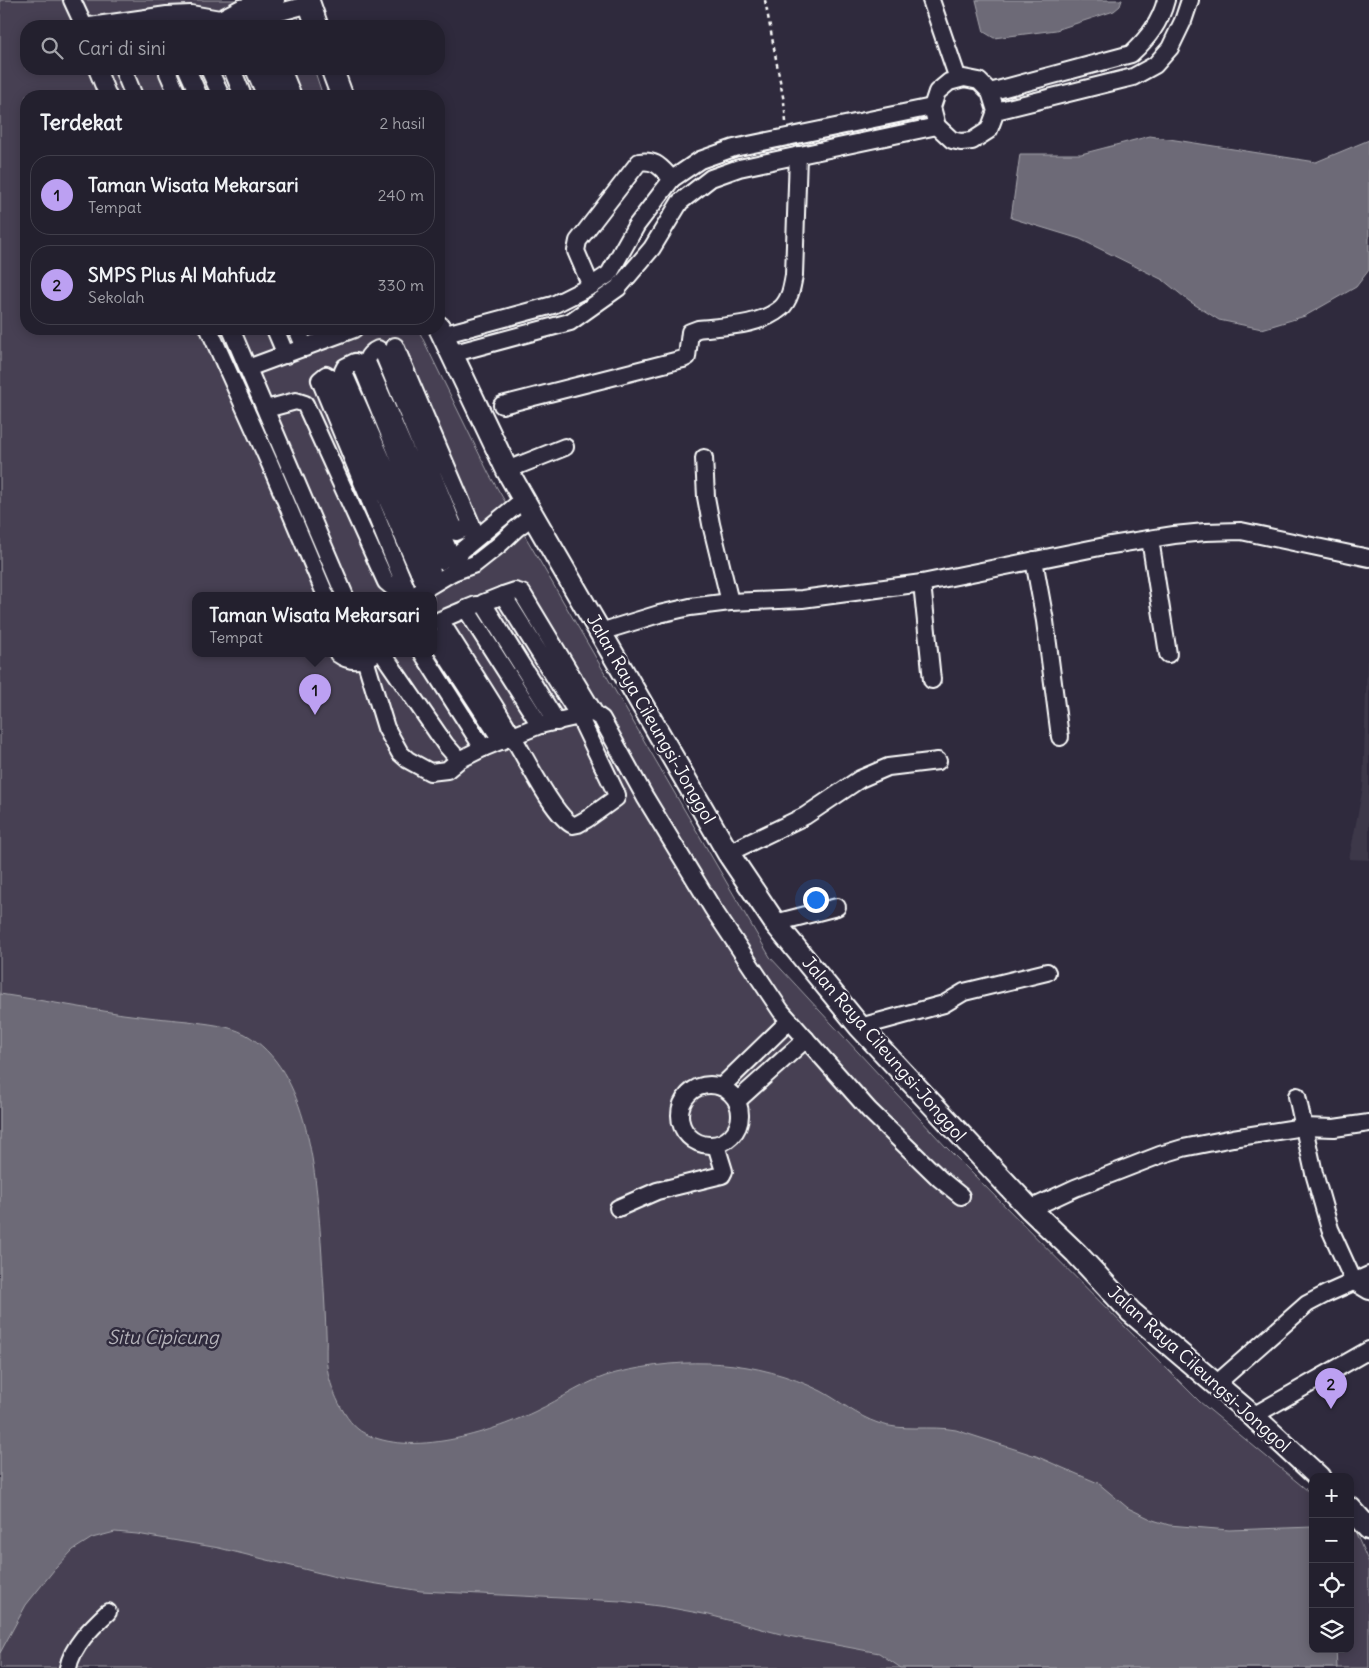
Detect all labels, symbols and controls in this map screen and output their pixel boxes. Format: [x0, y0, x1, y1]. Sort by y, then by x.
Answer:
search box [20, 20, 445, 75]
icon: search [38, 34, 66, 62]
text: Cari di sini [78, 36, 166, 60]
text: Terdekat [40, 109, 122, 136]
text: 2 hasil [380, 113, 425, 133]
text: Taman Wisata Mekarsari [88, 173, 299, 197]
text: 1 [54, 185, 60, 205]
text: 240 m [378, 185, 424, 205]
text: Tempat [88, 197, 142, 217]
text: SMPS Plus Al Mahfudz [88, 263, 276, 287]
text: 2 [53, 275, 61, 295]
text: 330 m [377, 275, 424, 295]
text: Sekolah [88, 287, 145, 307]
popup [192, 592, 437, 657]
text: Taman Wisata Mekarsari [209, 603, 420, 627]
street label: Jalan Raya Cileungsi-Jonggol [582, 610, 721, 828]
text: Tempat [209, 627, 263, 647]
pin: 1 [299, 674, 331, 715]
your location [803, 887, 829, 913]
street label: Jalan Raya Cileungsi-Jonggol [798, 951, 971, 1146]
street label: Jalan Raya Cileungsi-Jonggol [1103, 1280, 1296, 1457]
water label: Situ Cipicung [107, 1325, 220, 1349]
pin: 2 [1315, 1368, 1347, 1409]
map controls [1309, 1473, 1354, 1653]
button: + [1309, 1473, 1354, 1518]
button: − [1309, 1518, 1354, 1563]
button: locate [1309, 1563, 1354, 1608]
button: layers [1309, 1608, 1354, 1653]

